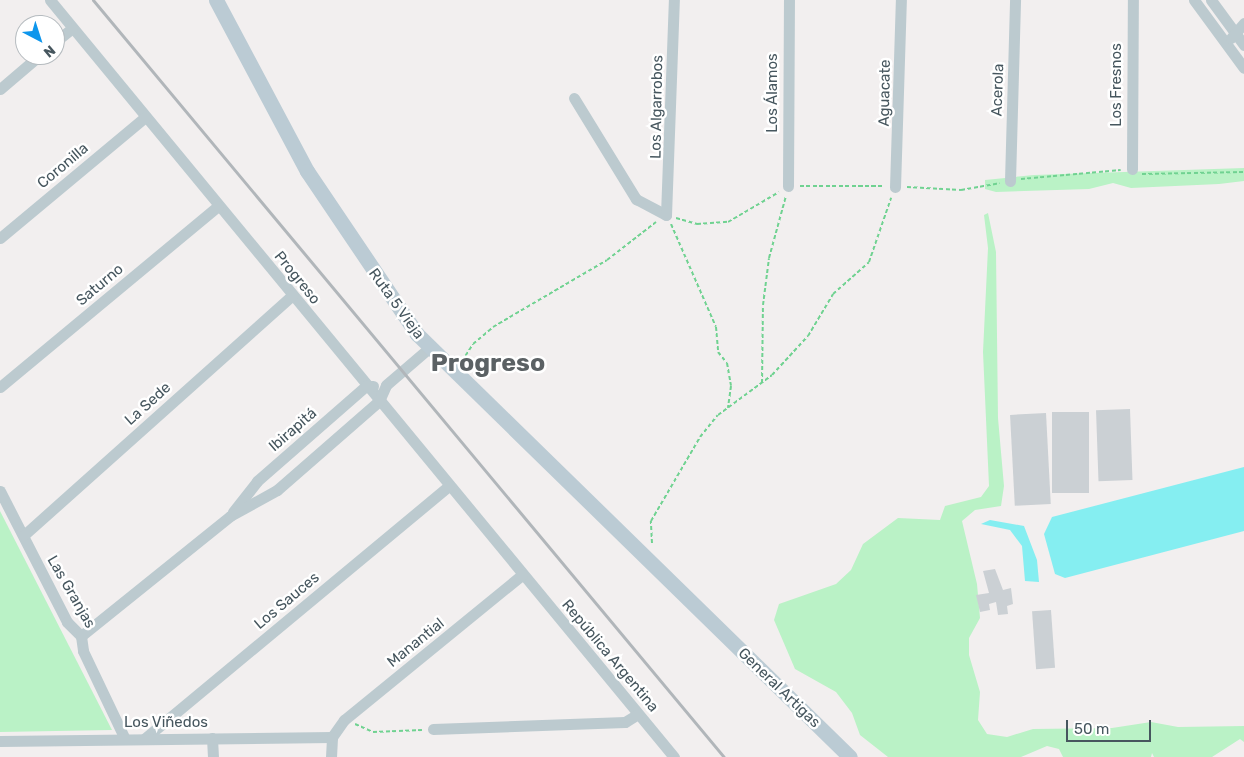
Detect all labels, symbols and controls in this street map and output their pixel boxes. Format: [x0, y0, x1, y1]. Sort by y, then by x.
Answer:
north arrow [15, 15, 65, 65]
text: N [40, 41, 59, 61]
street label: Los Fresnos [1108, 43, 1126, 127]
street label: Los Álamos [764, 53, 782, 133]
street label: Los Algarrobos [647, 55, 667, 159]
street label: Aguacate [875, 59, 895, 127]
street label: Acerola [988, 63, 1008, 117]
street label: Coronilla [34, 139, 92, 193]
street label: Progreso [270, 248, 324, 308]
street label: Saturno [73, 260, 127, 310]
street label: Ruta 5 Vieja [364, 265, 428, 343]
district label: Progreso [431, 348, 545, 378]
street label: La Sede [121, 379, 175, 429]
street label: Ibirapitá [266, 404, 320, 456]
street label: Las Granjas [43, 552, 99, 632]
street label: Los Sauces [251, 569, 323, 633]
street label: República Argentina [558, 596, 662, 716]
street label: Manantial [384, 615, 448, 671]
street label: General Artigas [734, 644, 824, 732]
scale bar [1069, 710, 1154, 742]
street label: Los Viñedos [124, 714, 208, 732]
text: 50 m [1074, 720, 1109, 738]

